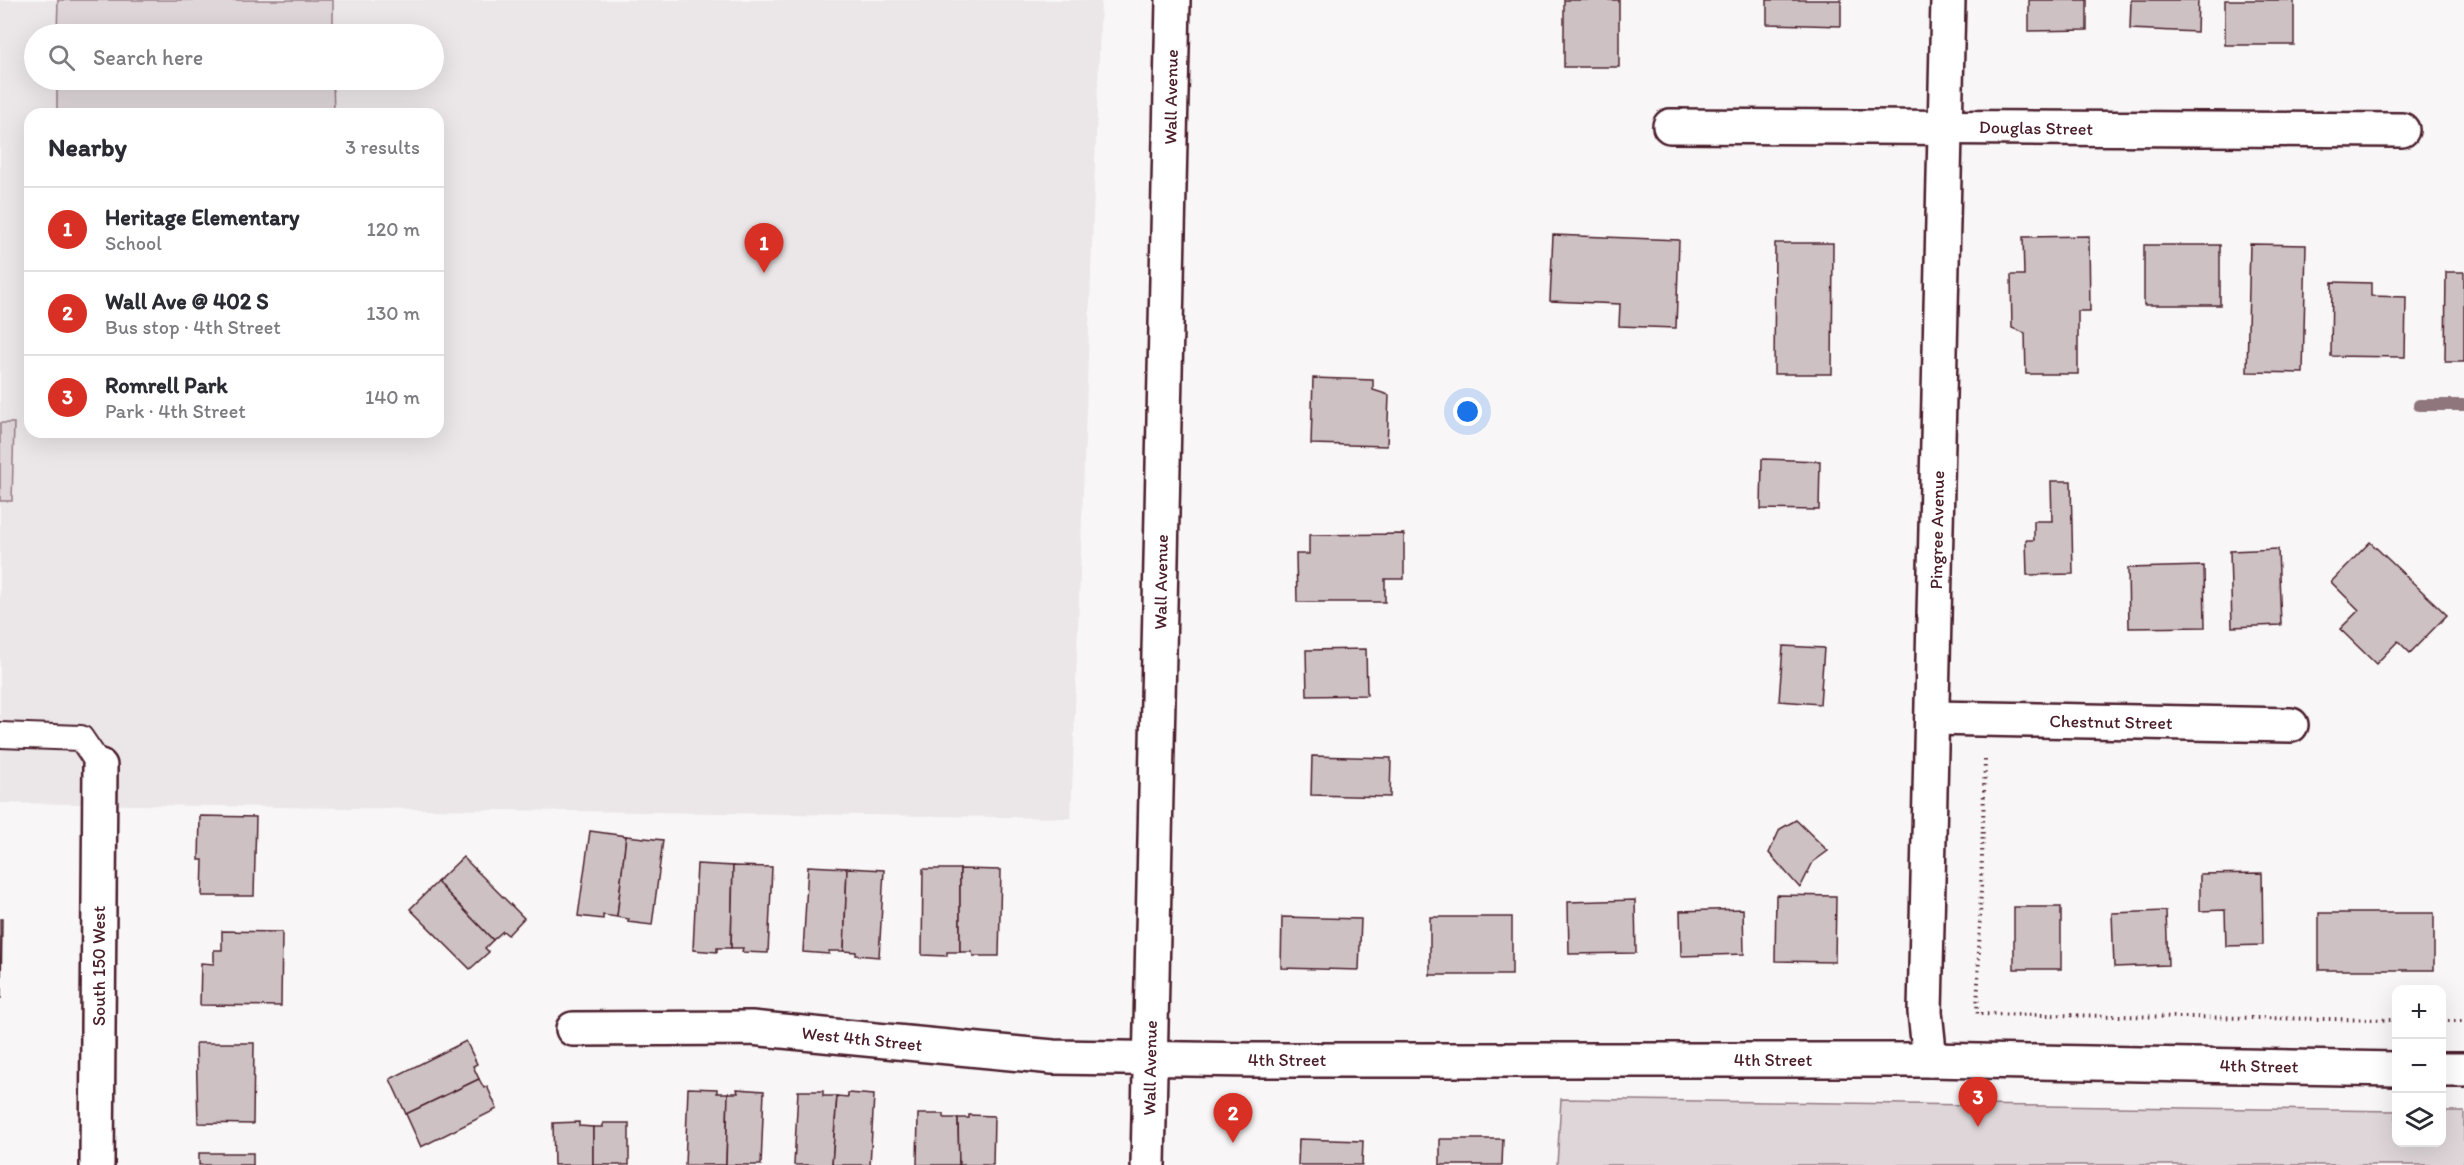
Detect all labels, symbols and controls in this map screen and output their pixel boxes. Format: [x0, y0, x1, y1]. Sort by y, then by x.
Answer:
search box [24, 24, 444, 90]
icon: search [45, 41, 78, 74]
text: Search here [93, 44, 203, 71]
street label: Wall Avenue [1159, 49, 1183, 145]
street label: Douglas Street [1979, 116, 2094, 140]
text: Nearby [48, 131, 127, 163]
text: 3 results [345, 135, 420, 159]
text: Heritage Elementary [105, 204, 300, 231]
text: 1 [63, 217, 72, 241]
text: 120 m [367, 217, 420, 241]
pin: 1 [744, 224, 783, 273]
text: School [105, 231, 162, 255]
text: Wall Ave @ 402 S [105, 288, 269, 315]
text: 2 [62, 301, 73, 325]
text: 130 m [366, 301, 420, 325]
text: Bus stop · 4th Street [105, 315, 281, 339]
text: Romrell Park [105, 372, 228, 399]
text: 3 [62, 385, 73, 409]
text: 140 m [365, 385, 420, 409]
your location [1453, 397, 1482, 426]
text: Park · 4th Street [105, 399, 246, 423]
street label: Pingree Avenue [1925, 470, 1949, 590]
street label: Wall Avenue [1149, 534, 1173, 630]
street label: Chestnut Street [2049, 710, 2173, 734]
street label: South 150 West [88, 906, 110, 1026]
map controls [2392, 985, 2446, 1147]
button: + [2392, 985, 2446, 1039]
street label: Wall Avenue [1138, 1020, 1162, 1116]
street label: West 4th Street [800, 1022, 924, 1056]
button: − [2392, 1039, 2446, 1093]
street label: 4th Street [1248, 1049, 1327, 1071]
street label: 4th Street [1734, 1049, 1813, 1071]
street label: 4th Street [2219, 1054, 2299, 1078]
pin: 3 [1958, 1078, 1998, 1127]
button: layers [2392, 1093, 2446, 1147]
pin: 2 [1214, 1094, 1252, 1143]

